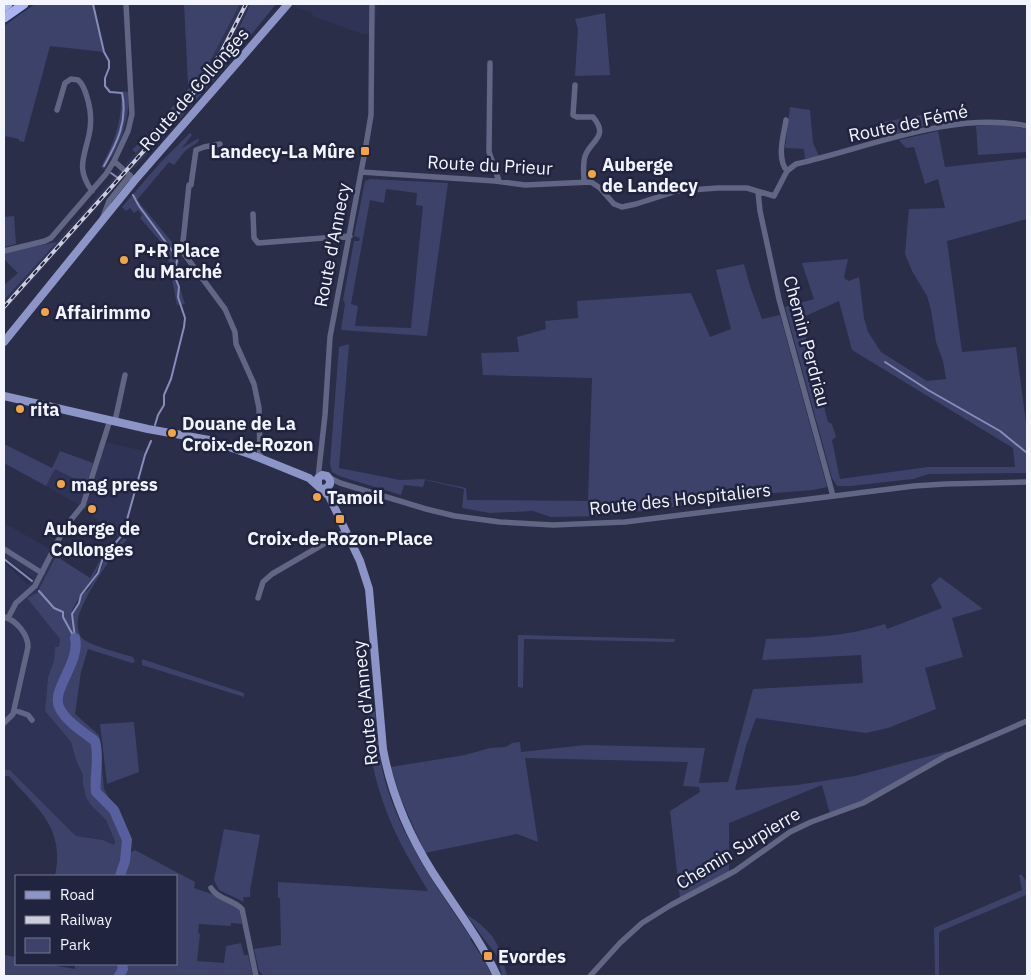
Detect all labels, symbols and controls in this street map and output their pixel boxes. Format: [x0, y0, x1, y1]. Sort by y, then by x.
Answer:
street label: Route de Collonges [134, 23, 254, 155]
street label: Route de Fémé [846, 99, 970, 147]
place label: Landecy-La Mûre [210, 140, 355, 163]
marker: Landecy-La Mûre [359, 145, 371, 157]
street label: Route du Prieur [427, 150, 554, 180]
place label: Auberge de Landecy [602, 153, 698, 197]
marker: Auberge de Landecy [586, 168, 598, 180]
street label: Route d'Annecy [309, 181, 355, 309]
place label: P+R Place du Marché [134, 239, 222, 283]
marker: P+R Place du Marché [118, 254, 130, 266]
street label: Chemin Perdriau [779, 273, 835, 409]
place label: Affairimmo [55, 301, 151, 324]
marker: Affairimmo [39, 306, 51, 318]
place label: rita [30, 398, 60, 421]
marker: rita [14, 403, 26, 415]
place label: Douane de La Croix-de-Rozon [182, 412, 313, 456]
marker: Douane de La Croix-de-Rozon [166, 427, 178, 439]
place label: mag press [71, 473, 158, 496]
marker: mag press [55, 478, 67, 490]
street label: Route des Hospitaliers [588, 478, 772, 520]
place label: Tamoil [327, 486, 384, 509]
marker: Tamoil [311, 491, 323, 503]
marker: Auberge de Collonges [86, 503, 98, 515]
marker: Croix-de-Rozon-Place [334, 513, 346, 525]
place label: Auberge de Collonges [44, 517, 140, 561]
place label: Croix-de-Rozon-Place [247, 527, 433, 550]
street label: Route d'Annecy [347, 639, 383, 767]
street label: Chemin Surpierre [672, 802, 804, 894]
legend [15, 875, 178, 965]
text: Road [60, 885, 95, 904]
text: Railway [60, 910, 113, 929]
text: Park [60, 935, 90, 954]
place label: Evordes [498, 945, 566, 968]
marker: Evordes [482, 950, 494, 962]

